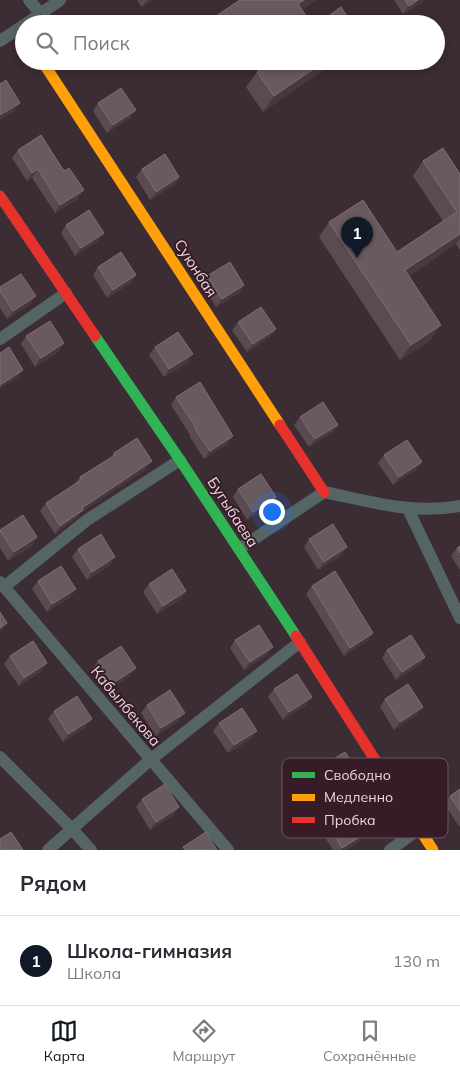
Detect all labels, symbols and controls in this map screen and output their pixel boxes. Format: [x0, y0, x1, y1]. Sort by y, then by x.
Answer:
search box [15, 15, 445, 70]
icon: search [33, 29, 61, 57]
text: Поиск [73, 31, 130, 55]
pin: 1 [341, 217, 373, 258]
street label: Суюнбая [170, 236, 222, 300]
street label: Бугыбаева [203, 473, 263, 551]
your location [259, 499, 285, 525]
street label: Кабылбекова [87, 662, 165, 750]
legend [282, 758, 448, 838]
text: Свободно [324, 766, 391, 784]
text: Медленно [324, 788, 393, 806]
text: Пробка [324, 811, 376, 829]
text: Рядом [20, 870, 87, 896]
text: Школа-гимназия [67, 939, 232, 963]
text: 1 [31, 951, 41, 971]
text: 130 m [393, 951, 440, 971]
text: Школа [67, 963, 121, 983]
tab: Карта [44, 1017, 85, 1065]
tab: Маршрут [173, 1017, 235, 1065]
tab: Сохранённые [323, 1017, 416, 1065]

